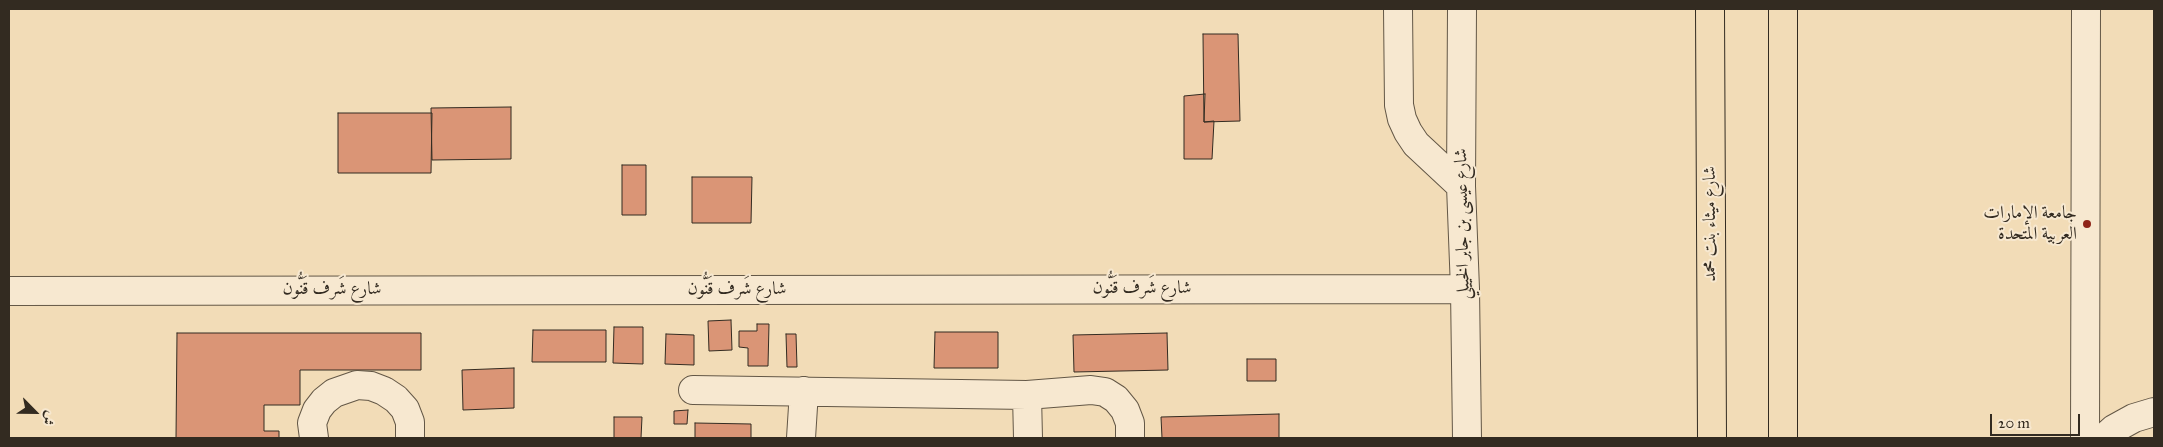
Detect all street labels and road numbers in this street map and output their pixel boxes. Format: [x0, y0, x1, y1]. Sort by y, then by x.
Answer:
street label: شارع عيسى بن جابر الخييلي [1451, 148, 1475, 300]
street label: شارع ميثاء بنت محمد [1700, 166, 1722, 282]
street label: شارع شَرف قَنُّون [1092, 278, 1192, 300]
street label: شارع شَرف قَنُّون [282, 279, 382, 301]
street label: شارع شَرف قَنُّون [687, 279, 787, 301]

